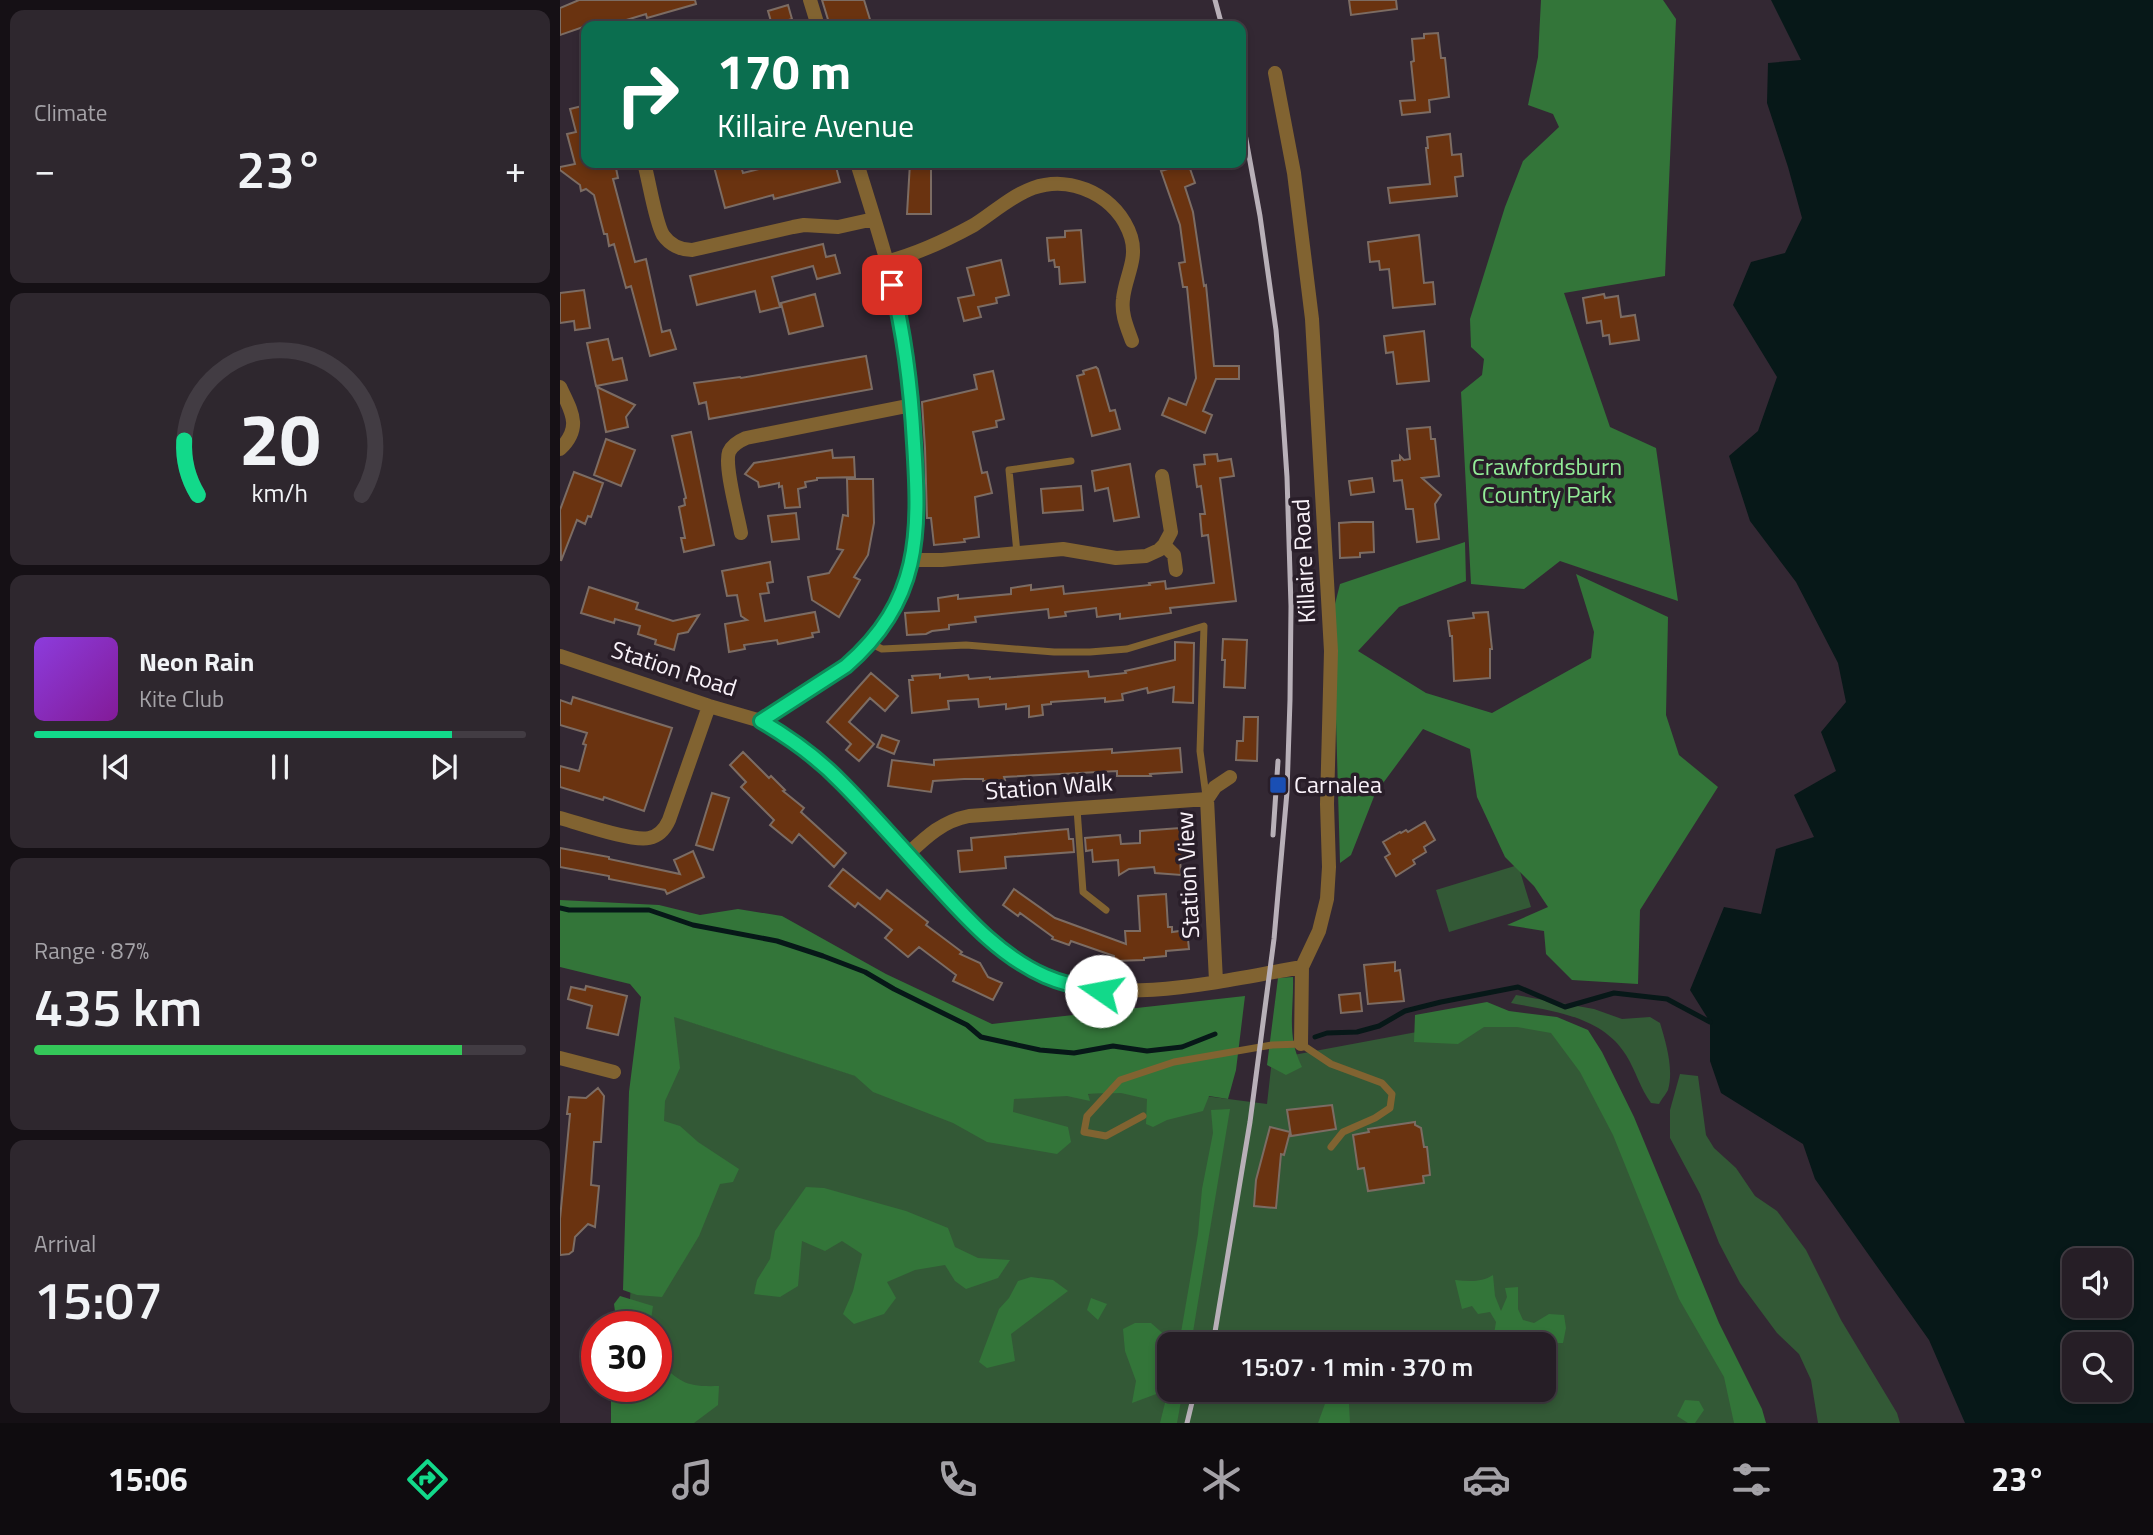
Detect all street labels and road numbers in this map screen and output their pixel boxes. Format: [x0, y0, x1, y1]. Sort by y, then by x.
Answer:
street label: Killaire Road [1282, 498, 1324, 624]
street label: Station Road [607, 631, 742, 705]
street label: Station Walk [984, 764, 1114, 808]
street label: Station View [1166, 811, 1208, 940]

